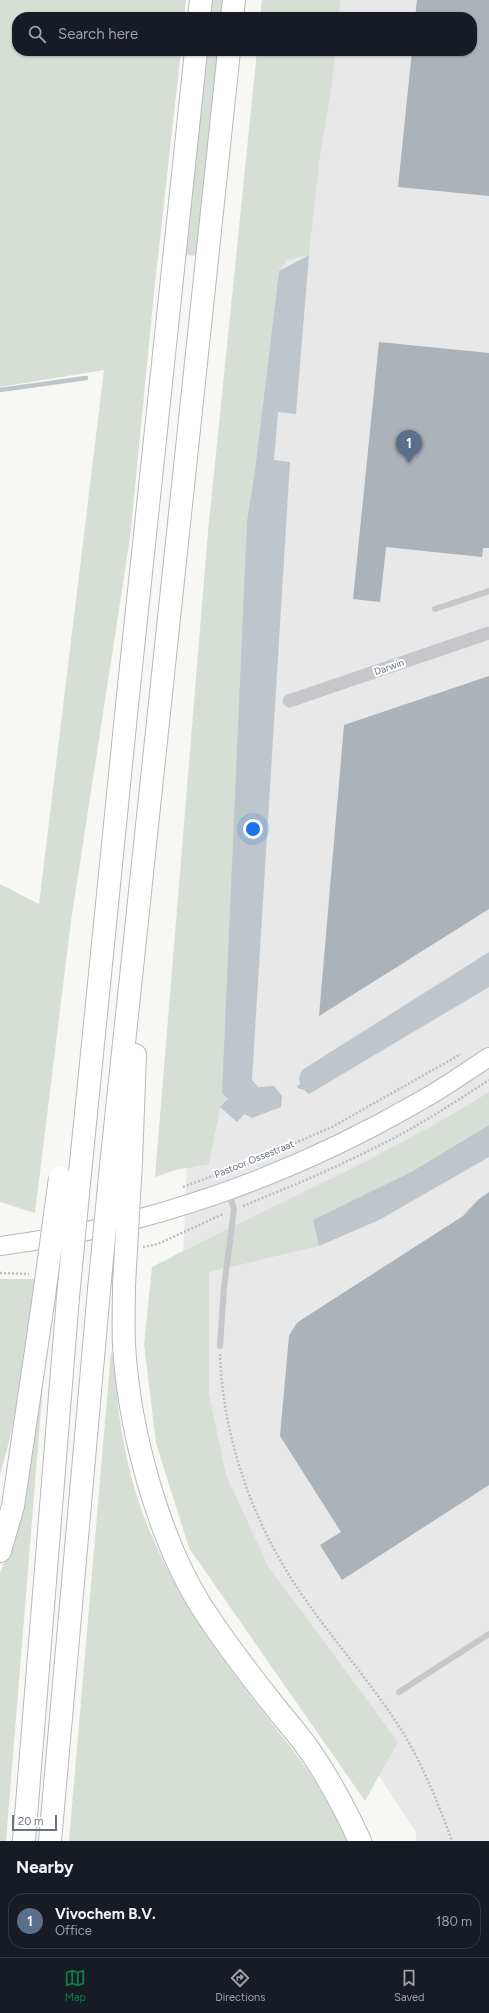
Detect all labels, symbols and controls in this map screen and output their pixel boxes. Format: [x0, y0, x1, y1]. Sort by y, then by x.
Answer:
search box [12, 12, 477, 56]
icon: search [26, 23, 48, 45]
text: Search here [58, 25, 138, 43]
pin: 1 [396, 430, 422, 463]
street label: Darwin [372, 656, 406, 678]
your location [243, 819, 263, 839]
street label: Pastoor Ossestraat [212, 1137, 296, 1181]
scale bar [12, 1813, 57, 1832]
text: 20 m [18, 1815, 43, 1828]
text: Nearby [16, 1857, 74, 1877]
text: Vivochem B.V. [55, 1905, 156, 1923]
text: 1 [27, 1914, 33, 1929]
text: 180 m [436, 1914, 472, 1929]
text: Office [55, 1923, 92, 1938]
tab: Map [64, 1967, 86, 2004]
tab: Directions [215, 1967, 265, 2004]
tab: Saved [394, 1967, 425, 2004]

